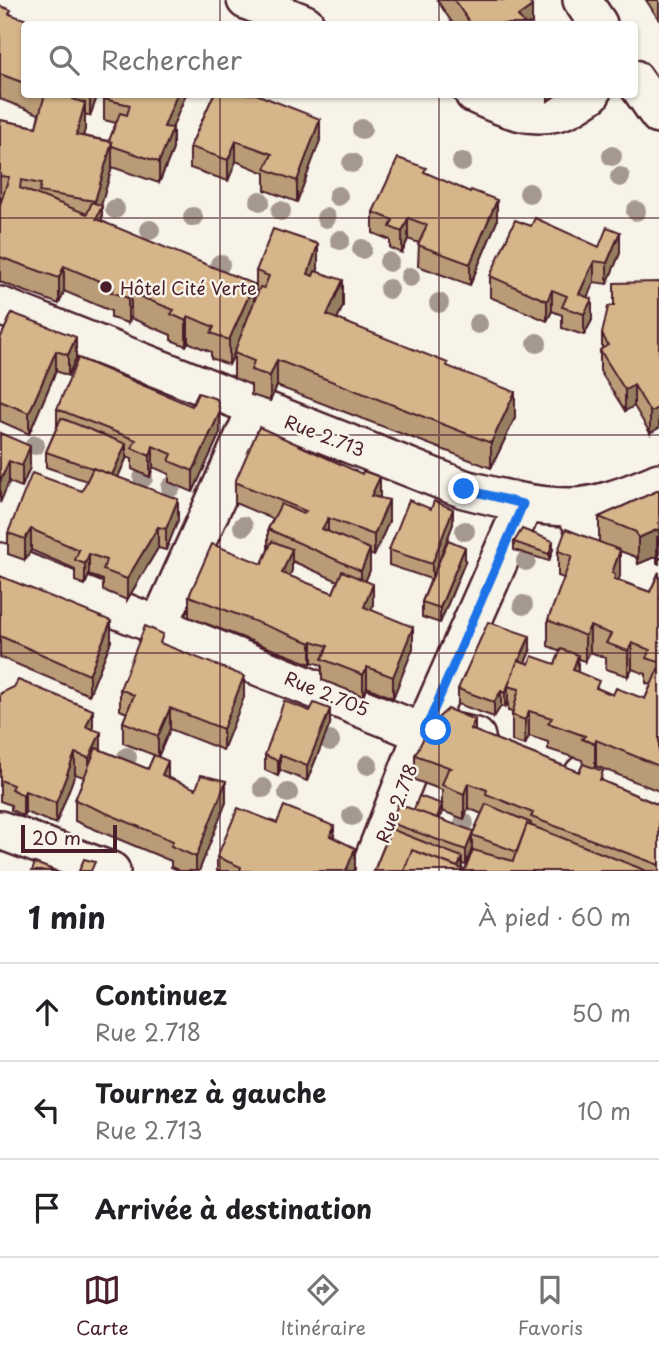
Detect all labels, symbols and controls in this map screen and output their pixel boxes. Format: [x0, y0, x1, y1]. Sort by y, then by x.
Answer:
search box [21, 21, 638, 98]
text: Rechercher [101, 40, 242, 79]
icon: search [45, 41, 83, 79]
place label: Hôtel Cité Verte [120, 274, 257, 301]
marker: Hôtel Cité Verte [98, 279, 114, 295]
street label: Rue 2.713 [281, 407, 369, 463]
route end [448, 473, 479, 504]
street label: Rue 2.705 [281, 664, 373, 722]
route start [420, 714, 451, 745]
street label: Rue 2.718 [369, 759, 423, 847]
scale bar [21, 822, 117, 854]
text: 20 m [32, 823, 81, 851]
text: 1 min [28, 894, 106, 939]
text: À pied · 60 m [478, 899, 631, 934]
text: Continuez [95, 975, 227, 1014]
icon: ahead [28, 993, 66, 1031]
text: 50 m [571, 995, 631, 1030]
text: Rue 2.718 [95, 1014, 201, 1049]
text: Tournez à gauche [95, 1073, 326, 1112]
icon: left [28, 1091, 66, 1129]
text: 10 m [577, 1093, 631, 1128]
text: Rue 2.713 [95, 1112, 202, 1147]
icon: arrive [28, 1189, 66, 1227]
text: Arrivée à destination [95, 1189, 372, 1228]
tab: Carte [76, 1271, 129, 1341]
tab: Itinéraire [281, 1271, 366, 1341]
tab: Favoris [518, 1271, 583, 1341]

